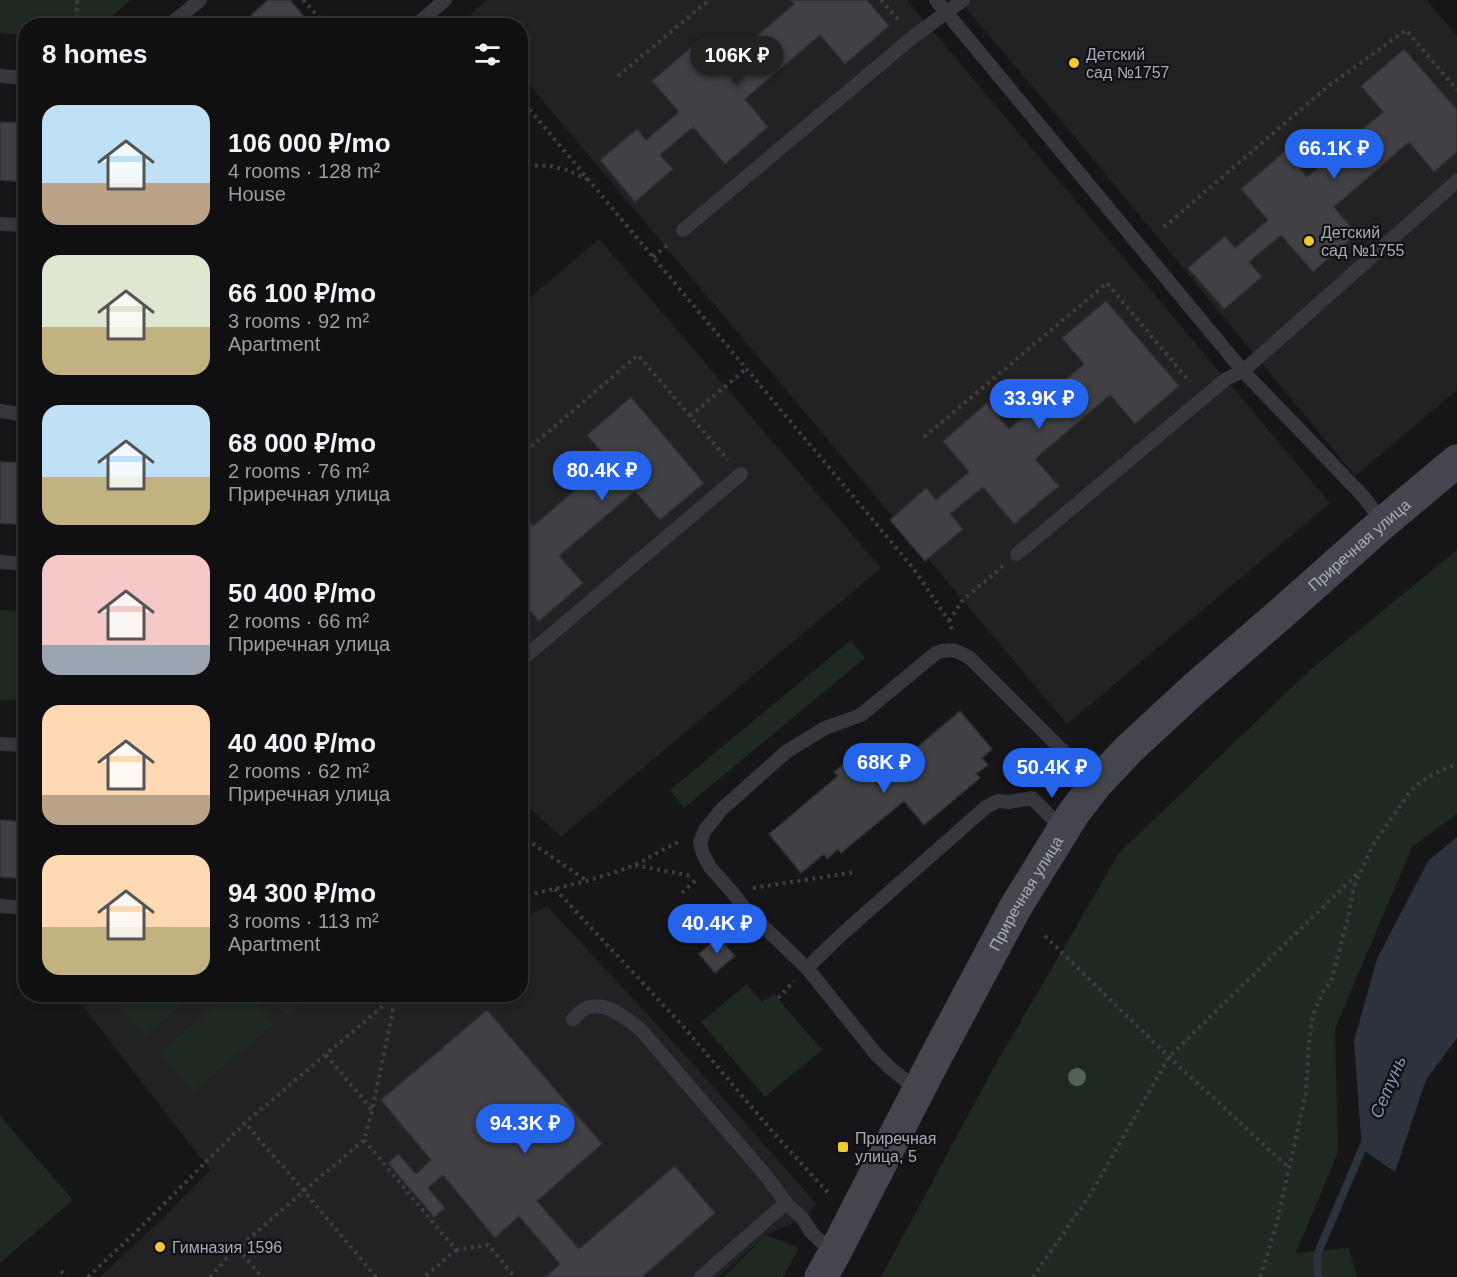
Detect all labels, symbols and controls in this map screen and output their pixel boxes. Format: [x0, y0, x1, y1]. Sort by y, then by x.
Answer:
pin: 106K ₽ [688, 36, 786, 87]
icon: filters [471, 38, 504, 71]
text: 8 homes [42, 39, 148, 69]
text: 106K ₽ [704, 44, 770, 66]
place label: Детский сад №1757 [1086, 46, 1170, 81]
marker: Детский сад №1757 [1067, 56, 1081, 70]
text: 106 000 ₽/mo [228, 128, 391, 158]
icon: home [90, 129, 162, 201]
pin: 66.1K ₽ [1279, 129, 1389, 180]
text: 66.1K ₽ [1299, 137, 1369, 159]
text: 4 rooms · 128 m² [228, 160, 380, 182]
text: House [228, 183, 286, 205]
place label: Детский сад №1755 [1321, 224, 1405, 259]
marker: Детский сад №1755 [1302, 234, 1316, 248]
text: 66 100 ₽/mo [228, 278, 376, 308]
icon: home [90, 279, 162, 351]
text: 3 rooms · 92 m² [228, 310, 369, 332]
text: Apartment [228, 333, 320, 355]
pin: 33.9K ₽ [984, 379, 1094, 430]
text: 33.9K ₽ [1004, 387, 1074, 409]
text: 68 000 ₽/mo [228, 428, 376, 458]
icon: home [90, 429, 162, 501]
pin: 80.4K ₽ [547, 451, 657, 502]
text: 80.4K ₽ [567, 459, 637, 481]
text: 2 rooms · 76 m² [228, 460, 369, 482]
text: Приречная улица [228, 483, 390, 505]
street label: Приречная улица [1305, 495, 1413, 594]
text: 50 400 ₽/mo [228, 578, 376, 608]
icon: home [90, 579, 162, 651]
text: 2 rooms · 66 m² [228, 610, 369, 632]
text: Приречная улица [228, 633, 390, 655]
text: 40 400 ₽/mo [228, 728, 376, 758]
icon: home [90, 729, 162, 801]
pin: 68K ₽ [842, 743, 926, 794]
pin: 50.4K ₽ [997, 748, 1107, 799]
text: 68K ₽ [857, 751, 911, 773]
text: 50.4K ₽ [1017, 756, 1087, 778]
text: 2 rooms · 62 m² [228, 760, 369, 782]
text: Приречная улица [228, 783, 390, 805]
street label: Приречная улица [985, 833, 1066, 953]
text: 94 300 ₽/mo [228, 878, 376, 908]
icon: home [90, 879, 162, 951]
pin: 40.4K ₽ [662, 904, 772, 955]
text: 3 rooms · 113 m² [228, 910, 379, 932]
text: 40.4K ₽ [682, 912, 752, 934]
text: Apartment [228, 933, 320, 955]
water label: Сетунь [1366, 1053, 1410, 1121]
pin: 94.3K ₽ [470, 1104, 580, 1155]
text: 94.3K ₽ [490, 1112, 560, 1134]
place label: Приречная улица, 5 [855, 1130, 936, 1165]
marker: Приречная улица, 5 [836, 1140, 850, 1154]
place label: Гимназия 1596 [172, 1239, 282, 1256]
marker: Гимназия 1596 [153, 1240, 167, 1254]

